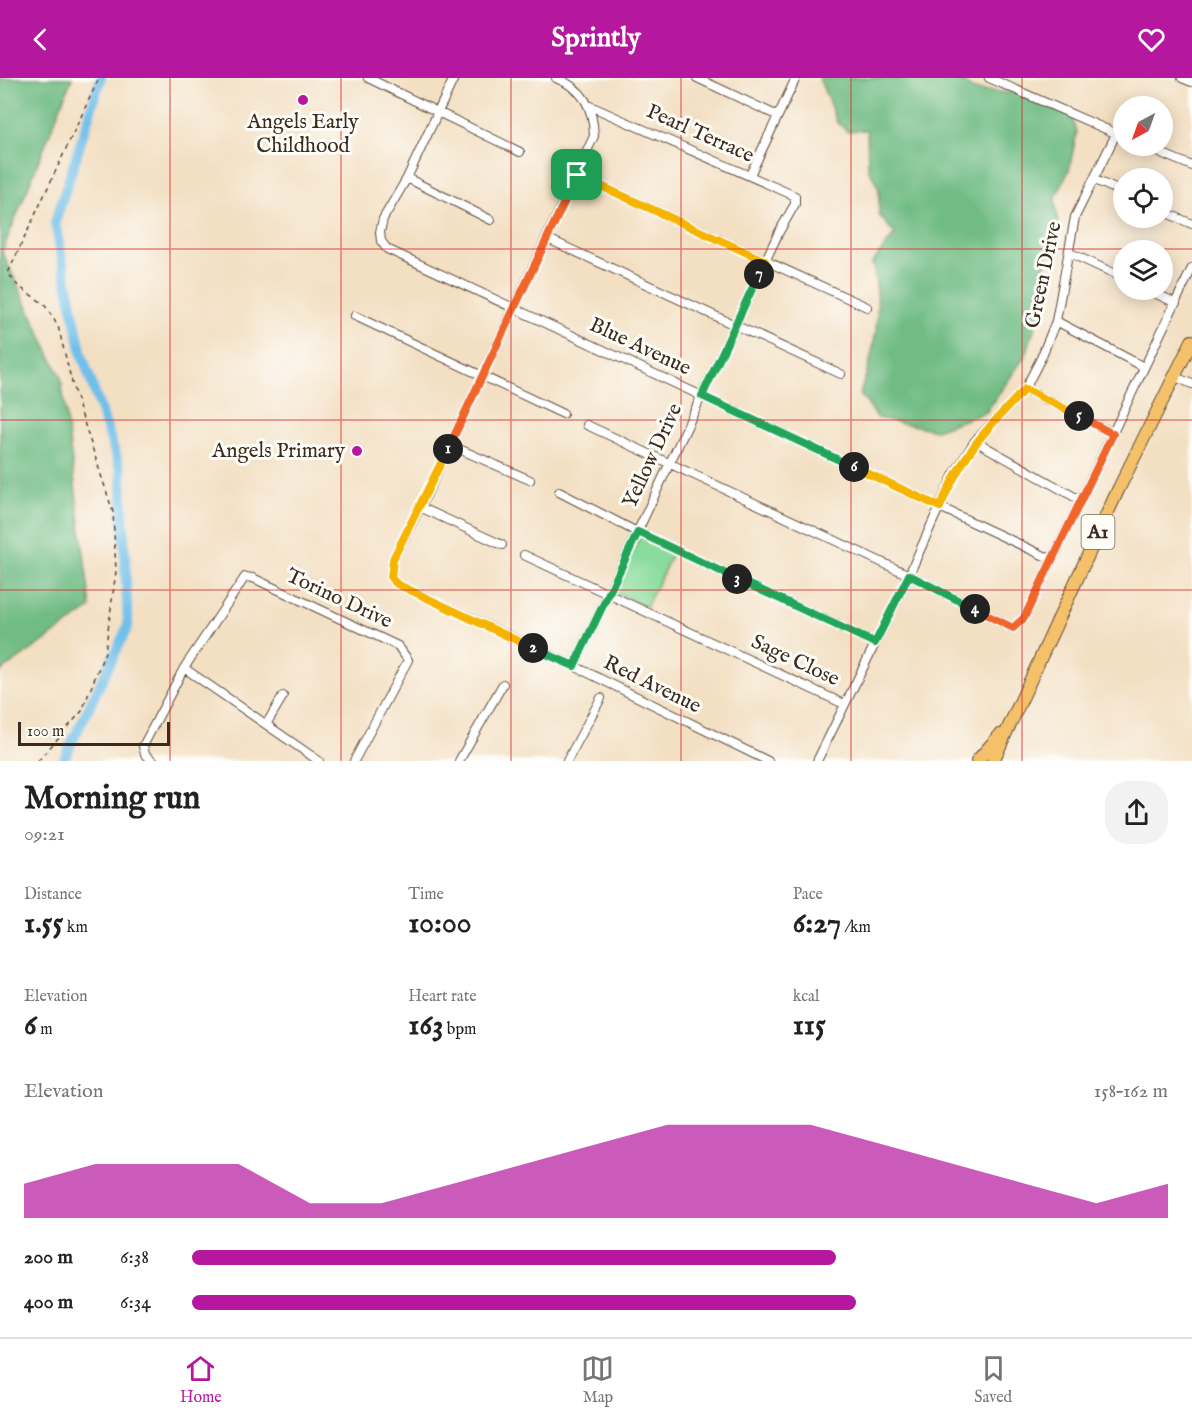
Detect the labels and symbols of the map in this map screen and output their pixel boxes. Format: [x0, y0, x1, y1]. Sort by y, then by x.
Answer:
marker: Angels Early Childhood [296, 93, 310, 107]
north arrow [1113, 96, 1173, 156]
street label: Pearl Terrace [642, 98, 758, 170]
place label: Angels Early Childhood [246, 109, 359, 160]
pin [551, 149, 602, 200]
street label: Green Drive [1020, 219, 1069, 331]
pin: 7 [744, 259, 774, 289]
street label: Blue Avenue [585, 312, 695, 382]
street label: Yellow Drive [617, 399, 689, 513]
pin: 5 [1064, 401, 1094, 431]
pin: 1 [433, 434, 463, 464]
place label: Angels Primary [211, 438, 346, 465]
marker: Angels Primary [350, 444, 364, 458]
pin: 6 [839, 452, 869, 482]
road number: A1 [1082, 515, 1114, 549]
street label: Torino Drive [282, 563, 397, 635]
pin: 3 [722, 564, 752, 594]
pin: 4 [960, 594, 990, 624]
street label: Sage Close [746, 629, 844, 693]
pin: 2 [518, 633, 548, 663]
street label: Red Avenue [599, 650, 706, 720]
scale bar [18, 719, 170, 746]

